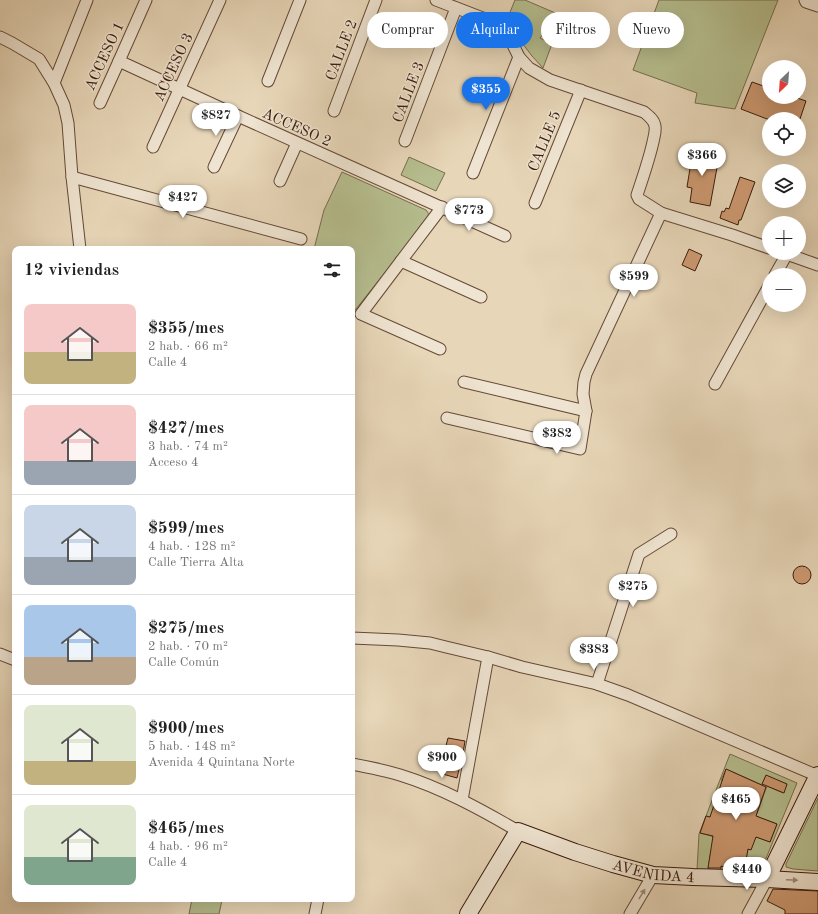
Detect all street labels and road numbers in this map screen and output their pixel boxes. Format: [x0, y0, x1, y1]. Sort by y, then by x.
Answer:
street label: CALLE 2 [324, 18, 361, 83]
street label: ACCESO 1 [83, 20, 128, 93]
street label: ACCESO 3 [152, 31, 197, 104]
street label: CALLE 3 [391, 60, 428, 125]
street label: ACCESO 2 [260, 106, 333, 150]
street label: CALLE 5 [526, 109, 564, 174]
street label: AVENIDA 4 [610, 858, 695, 886]

